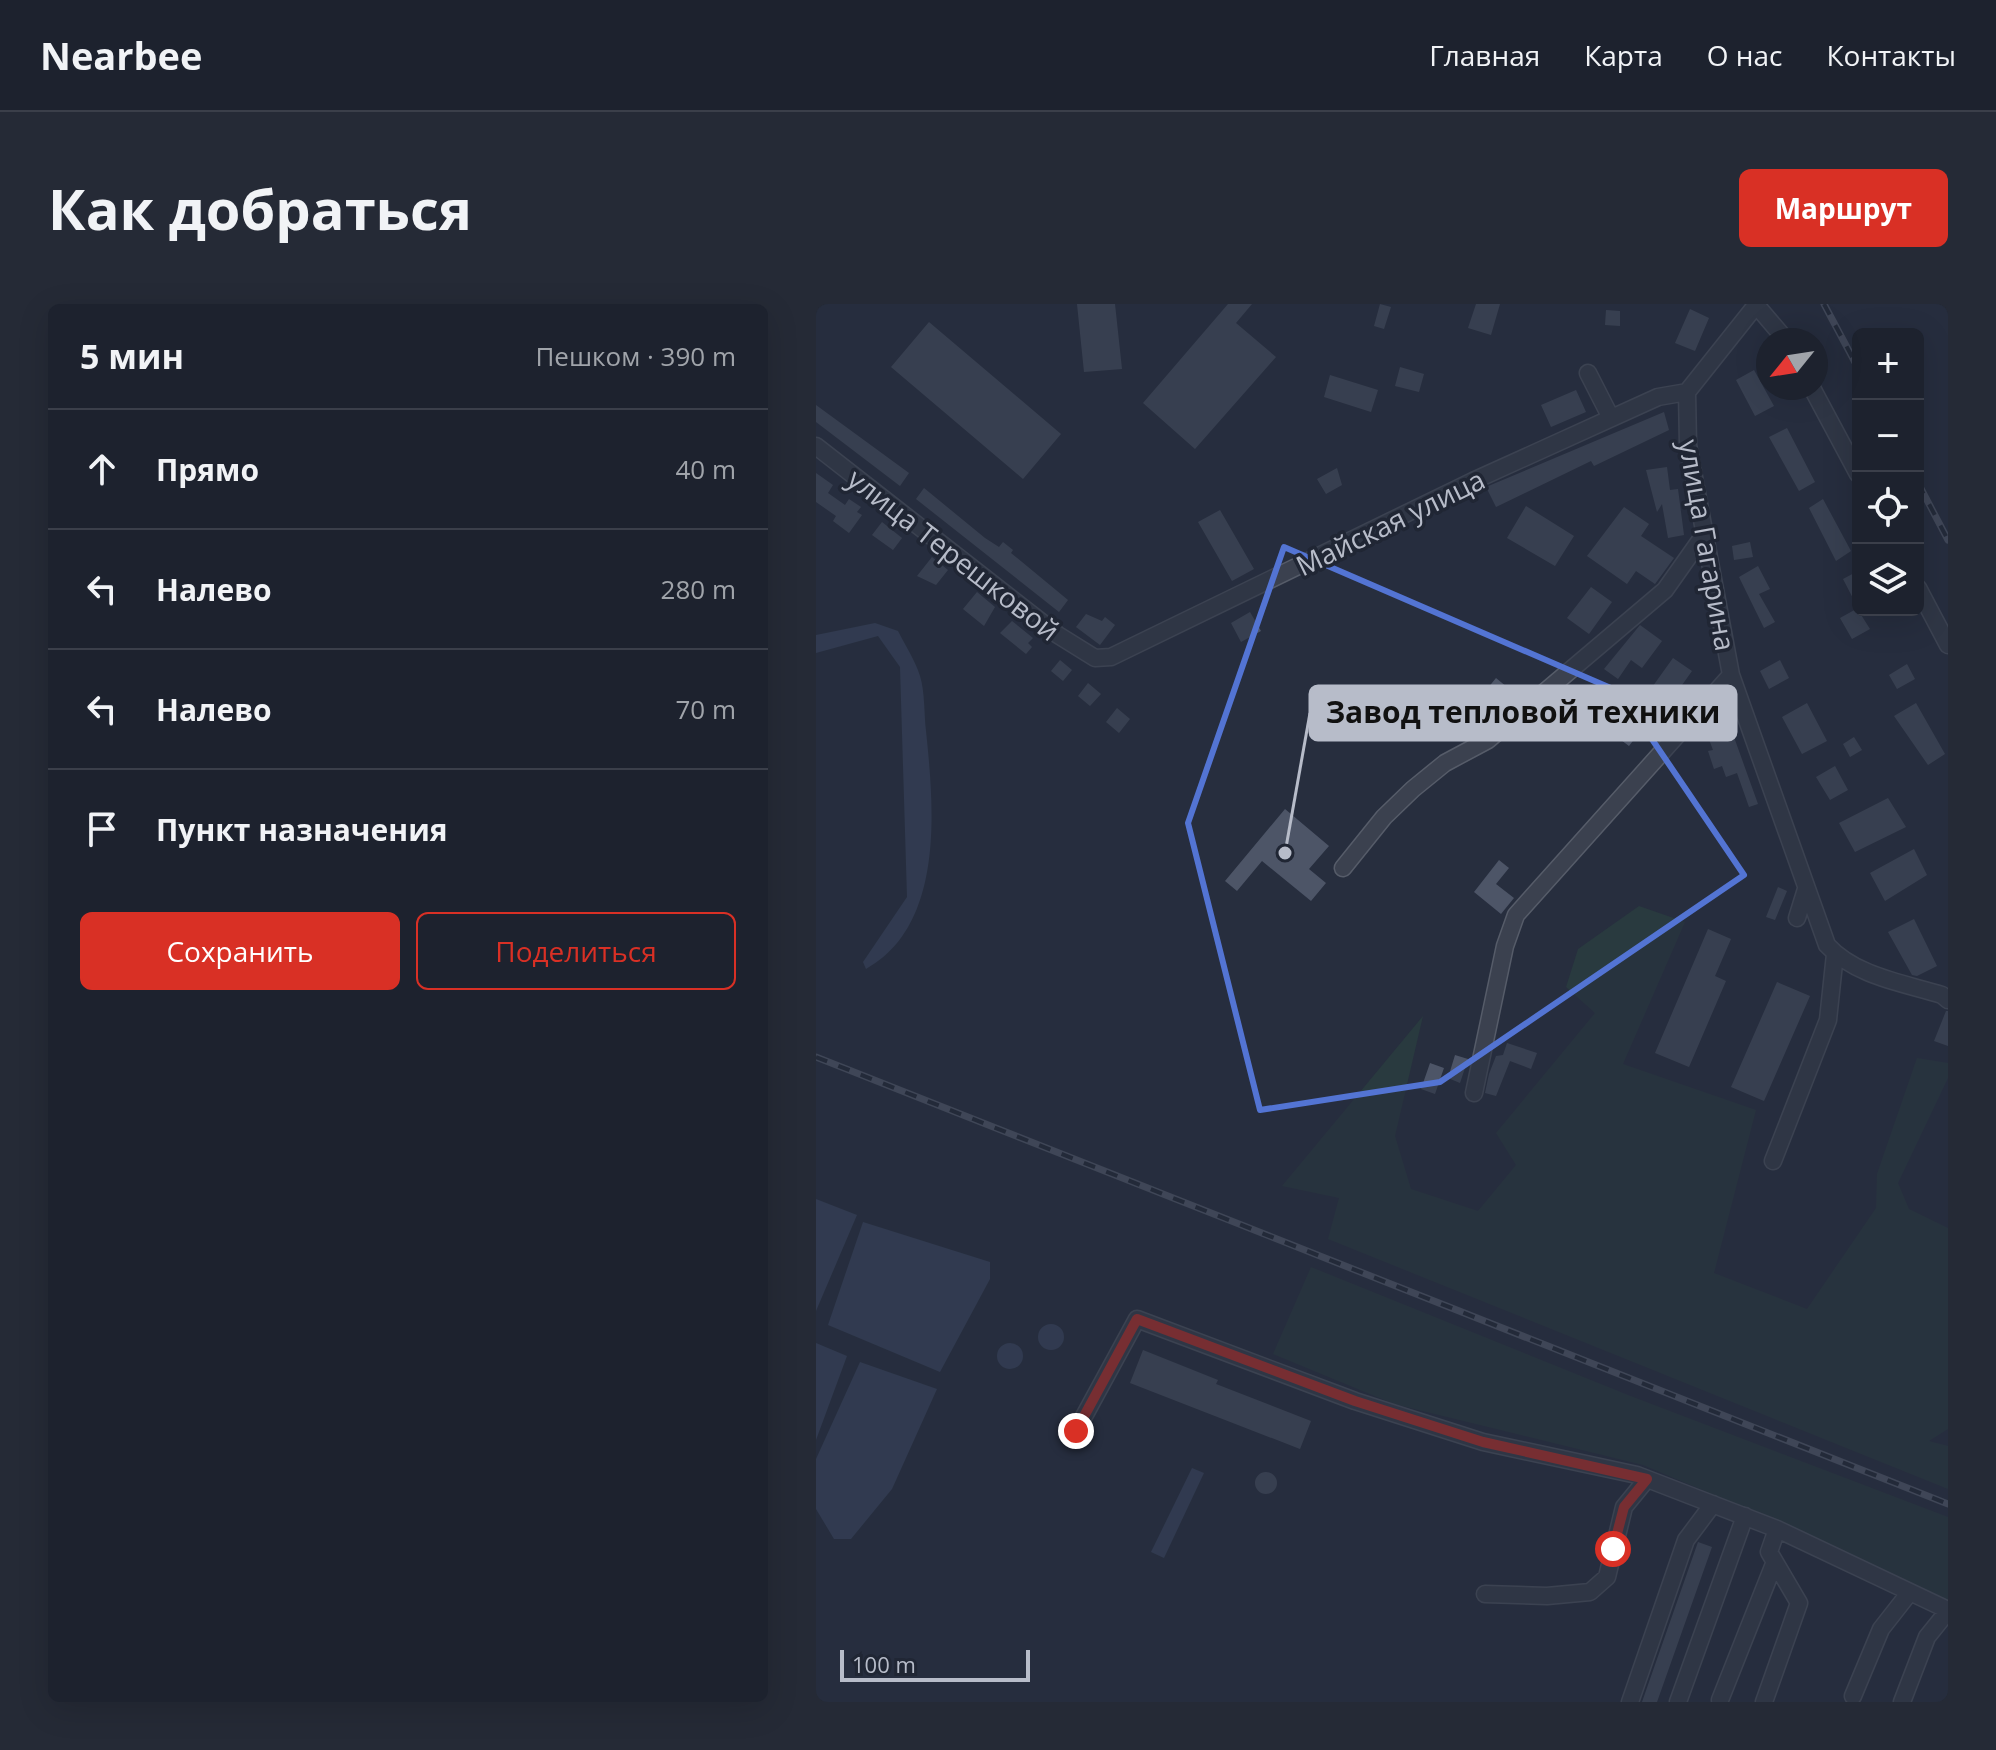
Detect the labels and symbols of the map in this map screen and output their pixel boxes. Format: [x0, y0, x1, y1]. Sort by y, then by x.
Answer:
north arrow [1756, 328, 1828, 400]
street label: улица Гагарина [1671, 436, 1745, 654]
street label: улица Терешковой [840, 459, 1068, 649]
street label: Майская улица [1289, 460, 1491, 584]
callout: Завод тепловой техники [1310, 686, 1736, 740]
text: Завод тепловой техники [1326, 691, 1720, 732]
route end [1058, 1413, 1094, 1449]
route start [1595, 1531, 1631, 1567]
scale bar [840, 1646, 1030, 1682]

